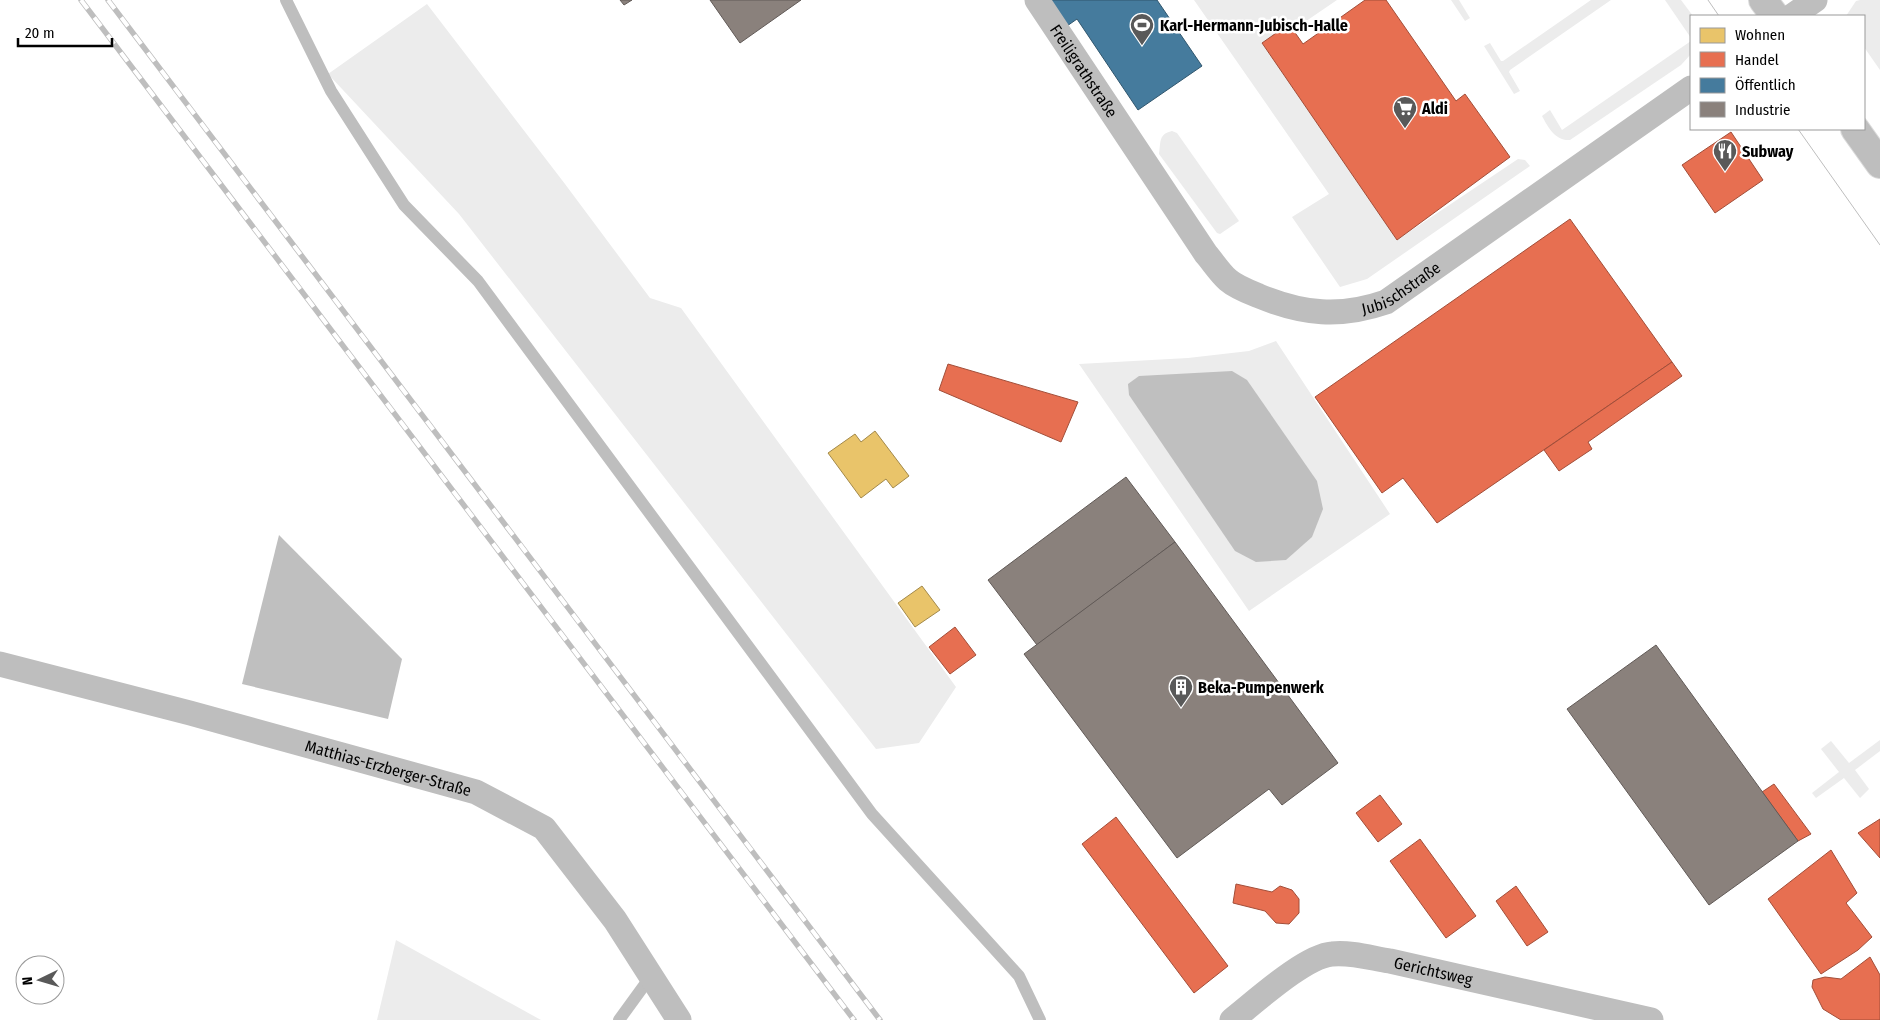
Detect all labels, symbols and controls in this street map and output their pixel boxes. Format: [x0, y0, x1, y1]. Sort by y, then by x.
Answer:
sports icon: Karl-Hermann-Jubisch-Halle [1129, 12, 1155, 46]
scale bar [18, 15, 111, 47]
legend [1690, 15, 1865, 130]
place label: Karl-Hermann-Jubisch-Halle [1160, 16, 1348, 35]
street label: Freiligrathstraße [1046, 21, 1121, 121]
text: 20 m [25, 24, 55, 42]
text: Wohnen [1735, 26, 1785, 44]
text: Handel [1735, 51, 1779, 69]
text: Öffentlich [1735, 76, 1796, 94]
supermarket icon: Aldi [1392, 95, 1418, 129]
place label: Aldi [1421, 99, 1448, 118]
text: Industrie [1735, 101, 1790, 119]
restaurant icon: Subway [1712, 138, 1738, 172]
place label: Subway [1742, 142, 1794, 161]
street label: Jubischstraße [1360, 258, 1444, 319]
building icon: Beka-Pumpenwerk [1168, 674, 1194, 708]
place label: Beka-Pumpenwerk [1198, 678, 1325, 697]
street label: Matthias-Erzberger-Straße [303, 736, 474, 800]
street label: Gerichtsweg [1392, 953, 1475, 989]
north arrow [15, 955, 65, 1005]
text: N [19, 976, 36, 986]

